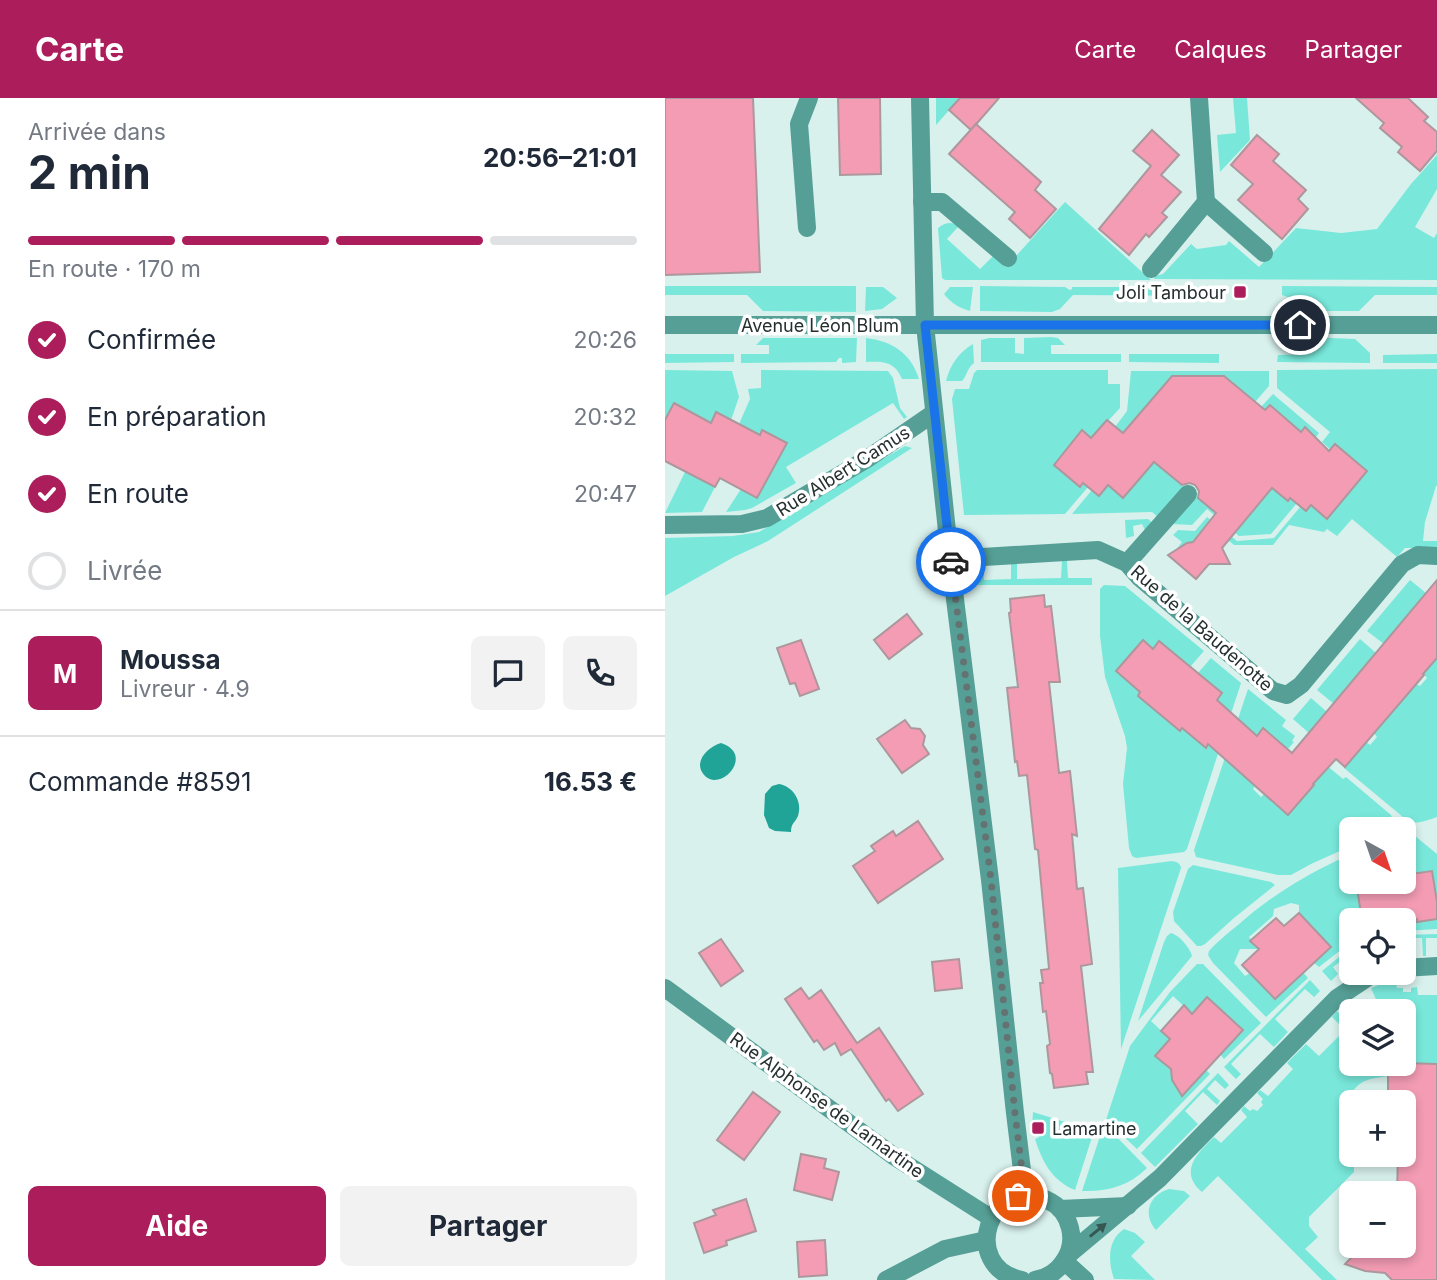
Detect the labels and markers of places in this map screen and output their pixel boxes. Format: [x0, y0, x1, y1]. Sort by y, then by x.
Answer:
place label: Joli Tambour [1116, 282, 1226, 303]
marker: Joli Tambour [1232, 284, 1248, 300]
pin [1270, 295, 1330, 355]
place label: Lamartine [1052, 1118, 1137, 1139]
marker: Lamartine [1030, 1120, 1046, 1136]
pin [988, 1166, 1048, 1226]

